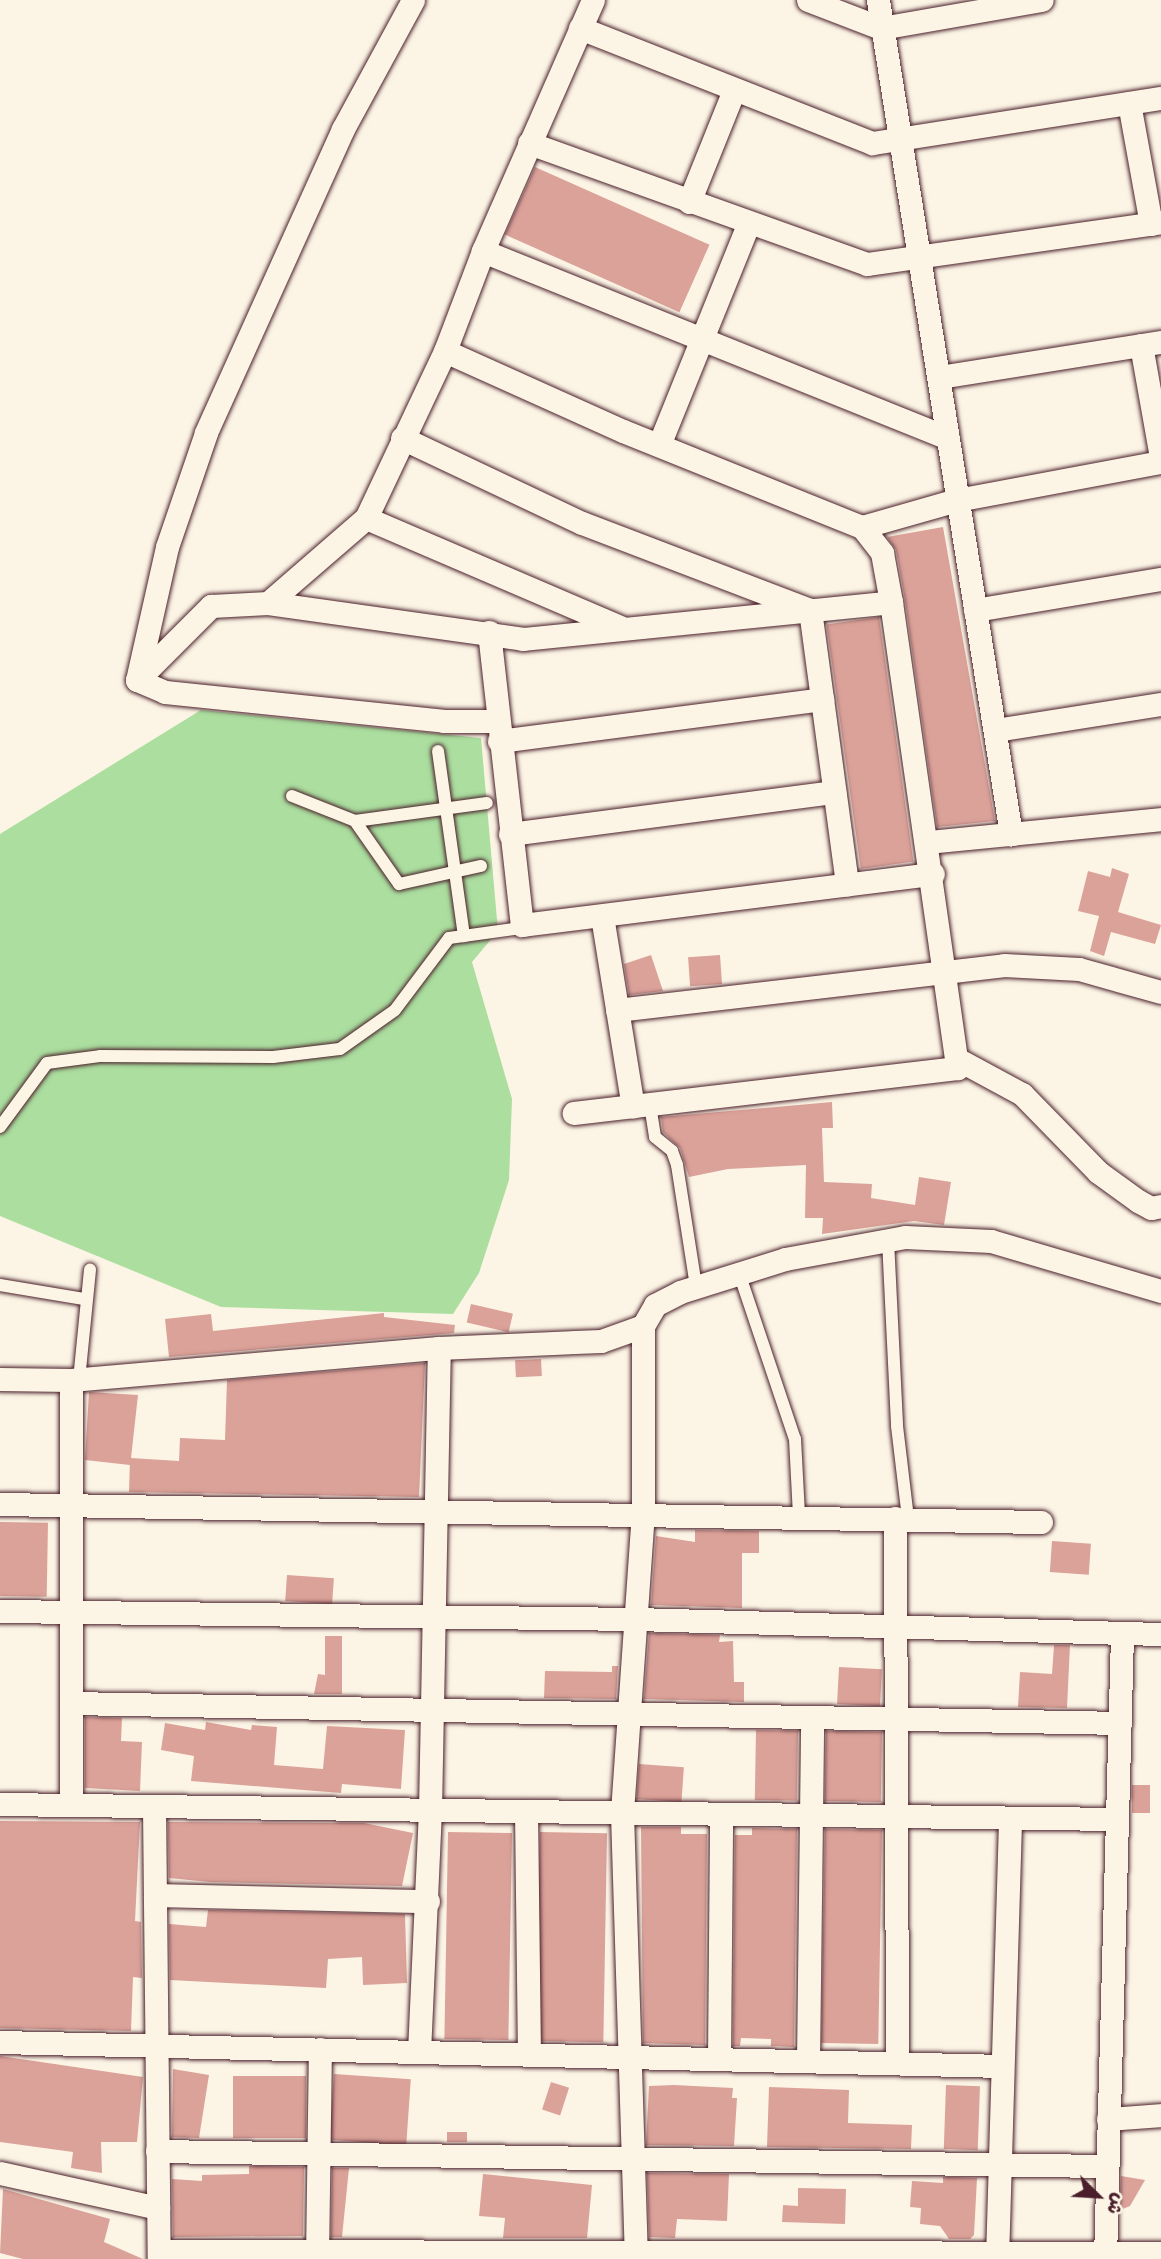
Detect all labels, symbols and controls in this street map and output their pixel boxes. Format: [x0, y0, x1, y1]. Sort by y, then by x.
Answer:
north arrow [1063, 2161, 1133, 2231]
text: ش [1102, 2190, 1133, 2219]

